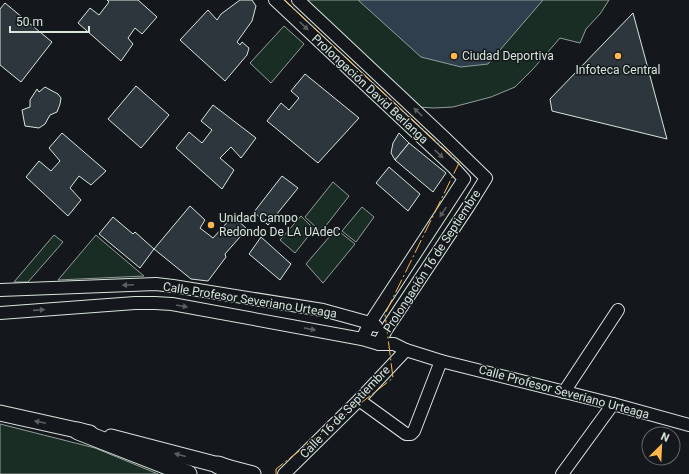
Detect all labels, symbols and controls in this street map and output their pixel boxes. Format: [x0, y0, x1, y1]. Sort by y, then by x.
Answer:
scale bar [10, 8, 89, 34]
text: 50 m [16, 15, 43, 29]
one-way arrow [299, 22, 309, 31]
street label: Prolongación David Berlanga [309, 31, 431, 147]
place label: Ciudad Deportiva [462, 49, 554, 63]
marker: Ciudad Deportiva [449, 51, 459, 61]
marker: Infoteca Central [613, 51, 623, 61]
place label: Infoteca Central [576, 63, 660, 77]
one-way arrow [413, 108, 422, 117]
one-way arrow [434, 149, 444, 159]
street label: Prolongación 16 de Septiembre [381, 187, 483, 335]
one-way arrow [440, 207, 447, 218]
place label: Unidad Campo Redondo De LA UAdeC [219, 211, 341, 239]
marker: Unidad Campo Redondo De LA UAdeC [206, 220, 216, 230]
street label: Calle Profesor Severiano Urteaga [162, 279, 338, 321]
one-way arrow [122, 282, 134, 289]
one-way arrow [176, 303, 189, 309]
one-way arrow [33, 306, 45, 313]
one-way arrow [304, 326, 316, 332]
street label: Calle Profesor Severiano Urteaga [477, 362, 651, 422]
street label: Calle 16 de Septiembre [297, 363, 393, 461]
one-way arrow [34, 418, 47, 424]
north arrow [641, 426, 681, 466]
text: N [659, 430, 671, 445]
one-way arrow [174, 452, 186, 458]

